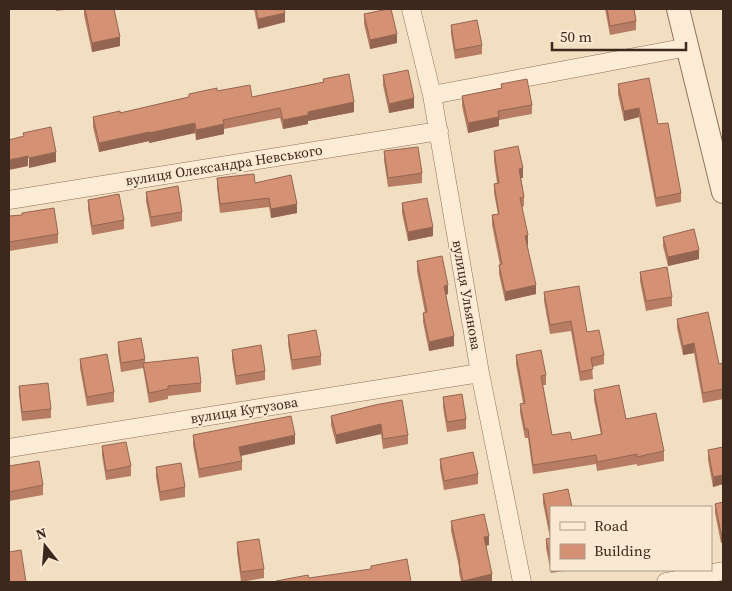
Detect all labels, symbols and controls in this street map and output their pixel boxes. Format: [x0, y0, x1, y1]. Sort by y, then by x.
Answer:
scale bar [552, 20, 686, 52]
text: 50 m [560, 26, 592, 47]
street label: вулиця Олександра Невського [124, 139, 324, 190]
street label: вулиця Ульянова [447, 238, 487, 353]
street label: вулиця Кутузова [189, 391, 300, 428]
legend [550, 506, 712, 571]
text: Road [594, 515, 628, 536]
north arrow [20, 521, 70, 571]
text: N [33, 523, 49, 545]
text: Building [594, 540, 651, 561]

